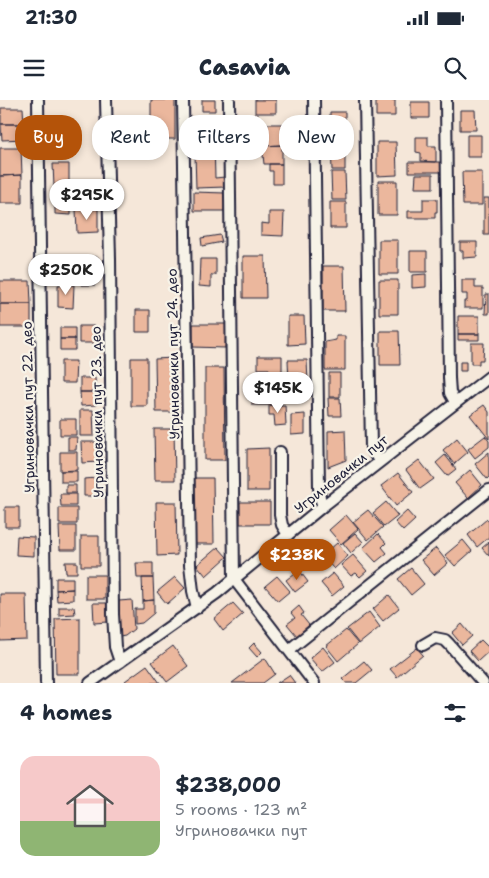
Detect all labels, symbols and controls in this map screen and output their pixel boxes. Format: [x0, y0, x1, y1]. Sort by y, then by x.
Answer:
text: 21:30 [25, 5, 78, 30]
text: Casavia [199, 53, 290, 82]
icon: menu [20, 54, 48, 82]
icon: search [441, 54, 469, 82]
chip: Buy [15, 115, 82, 160]
chip: Rent [92, 115, 169, 160]
chip: Filters [179, 115, 269, 160]
chip: New [279, 115, 354, 160]
pin: $295K [52, 178, 122, 221]
text: $295K [60, 184, 114, 205]
pin: $250K [31, 254, 101, 296]
text: $250K [39, 259, 93, 280]
street label: Угриновачки пут 24. део [163, 268, 183, 440]
street label: Угриновачки пут 22. део [18, 321, 38, 493]
street label: Угриновачки пут 23. део [87, 326, 107, 498]
pin: $145K [243, 372, 313, 414]
text: $145K [254, 377, 302, 398]
street label: Угриновачки пут [290, 430, 392, 517]
pin: $238K [262, 538, 332, 581]
text: $238K [270, 544, 324, 565]
text: 4 homes [20, 699, 112, 727]
icon: filters [441, 699, 469, 727]
text: $238,000 [175, 771, 281, 799]
icon: home [60, 776, 120, 836]
text: 5 rooms · 123 m² [175, 799, 307, 820]
text: Угриновачки пут [175, 820, 307, 841]

